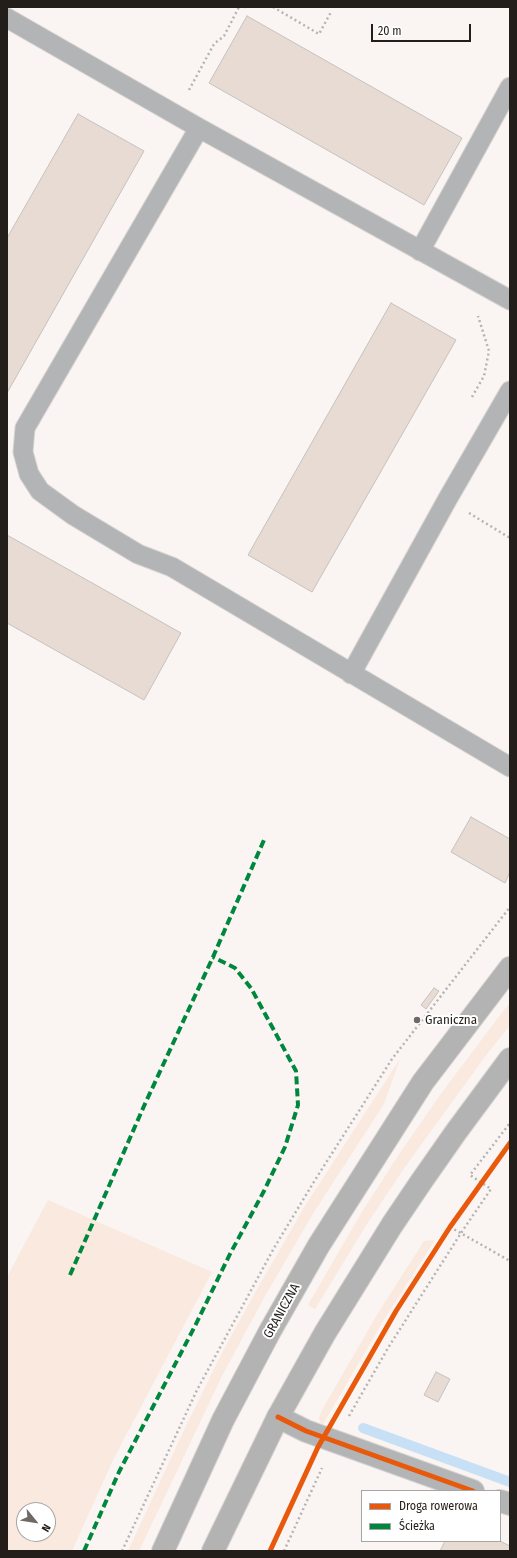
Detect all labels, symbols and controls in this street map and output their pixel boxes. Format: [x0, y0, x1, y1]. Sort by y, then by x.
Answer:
scale bar [373, 16, 473, 42]
text: 20 m [378, 24, 402, 38]
place label: Graniczna [425, 1012, 477, 1028]
marker: Graniczna [412, 1015, 422, 1025]
street label: GRANICZNA [261, 1281, 303, 1341]
legend [361, 1490, 501, 1542]
text: Droga rowerowa [399, 1499, 478, 1513]
north arrow [16, 1502, 56, 1542]
text: Ścieżka [399, 1519, 435, 1533]
text: N [39, 1522, 53, 1534]

